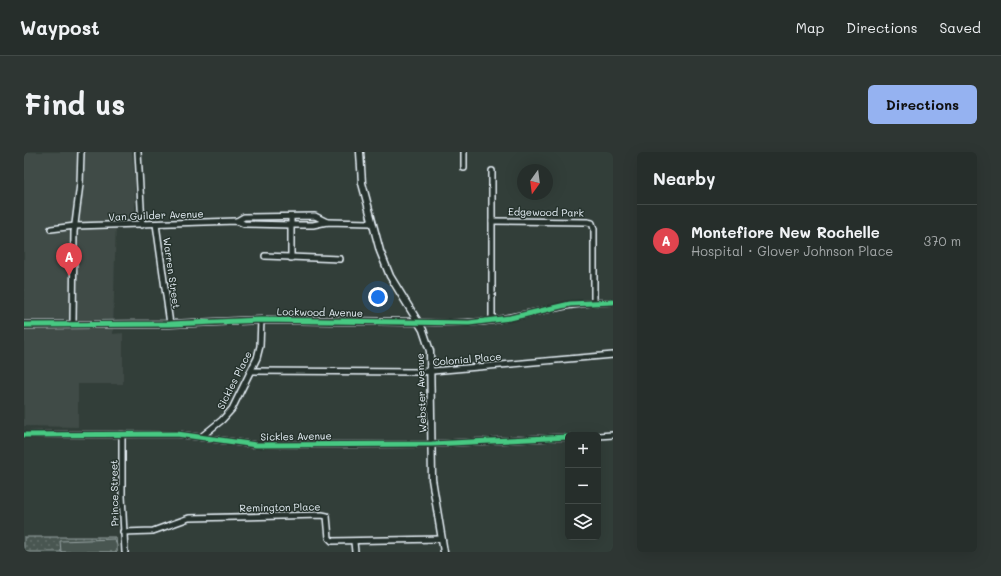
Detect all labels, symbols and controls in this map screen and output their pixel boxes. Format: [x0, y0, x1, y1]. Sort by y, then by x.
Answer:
text: Waypost [20, 15, 100, 40]
text: Map [796, 18, 824, 37]
text: Directions [846, 18, 917, 37]
text: Saved [939, 18, 981, 37]
button: Directions [868, 85, 977, 124]
text: Find us [24, 86, 125, 122]
north arrow [517, 164, 553, 200]
text: Nearby [653, 167, 715, 189]
street label: Edgewood Park [508, 204, 584, 220]
street label: Van Guilder Avenue [108, 206, 204, 224]
text: Montefiore New Rochelle [691, 222, 880, 242]
text: A [661, 232, 671, 249]
text: 370 m [924, 232, 961, 249]
street label: Warren Street [160, 236, 184, 310]
text: Hospital · Glover Johnson Place [691, 242, 893, 259]
pin: A [56, 243, 82, 276]
your location [368, 287, 388, 307]
street label: Lockwood Avenue [277, 304, 363, 320]
street label: Sickles Place [213, 349, 255, 411]
street label: Colonial Place [432, 349, 502, 369]
street label: Webster Avenue [413, 353, 429, 433]
street label: Sickles Avenue [260, 428, 332, 444]
map controls [565, 432, 601, 540]
button: + [565, 432, 601, 468]
street label: Prince Street [106, 459, 122, 527]
button: − [565, 468, 601, 504]
street label: Remington Place [239, 499, 321, 515]
button: layers [565, 504, 601, 540]

